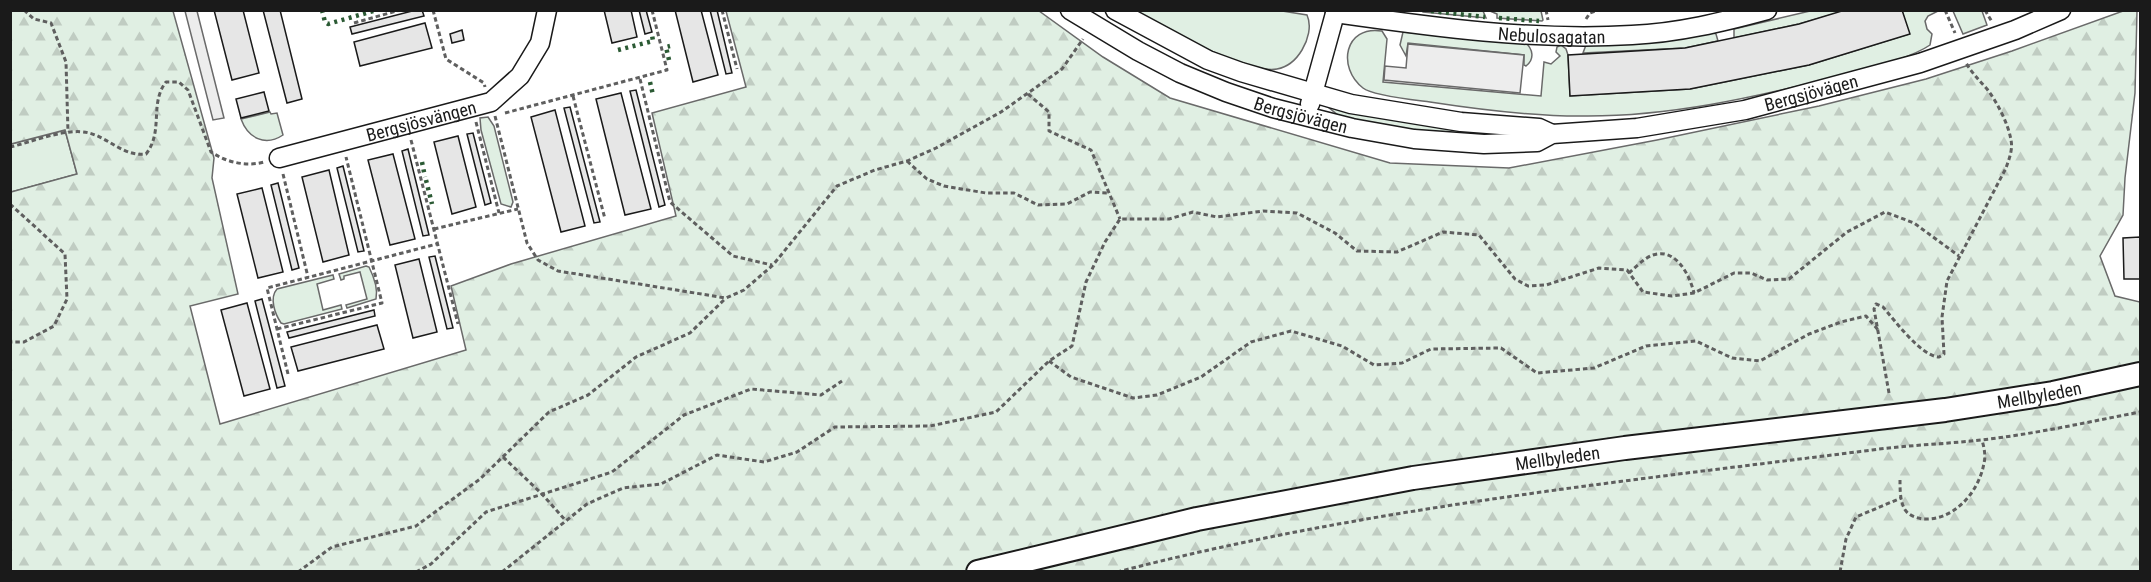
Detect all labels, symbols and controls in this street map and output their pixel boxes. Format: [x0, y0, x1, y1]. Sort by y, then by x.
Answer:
street label: Nebulosagatan [1497, 22, 1606, 47]
street label: Bergsjövägen [1762, 70, 1860, 115]
street label: Bergsjövägen [1251, 92, 1350, 137]
street label: Bergsjösvängen [364, 96, 478, 145]
street label: Mellbyleden [1996, 377, 2083, 412]
street label: Mellbyleden [1514, 441, 1601, 474]

